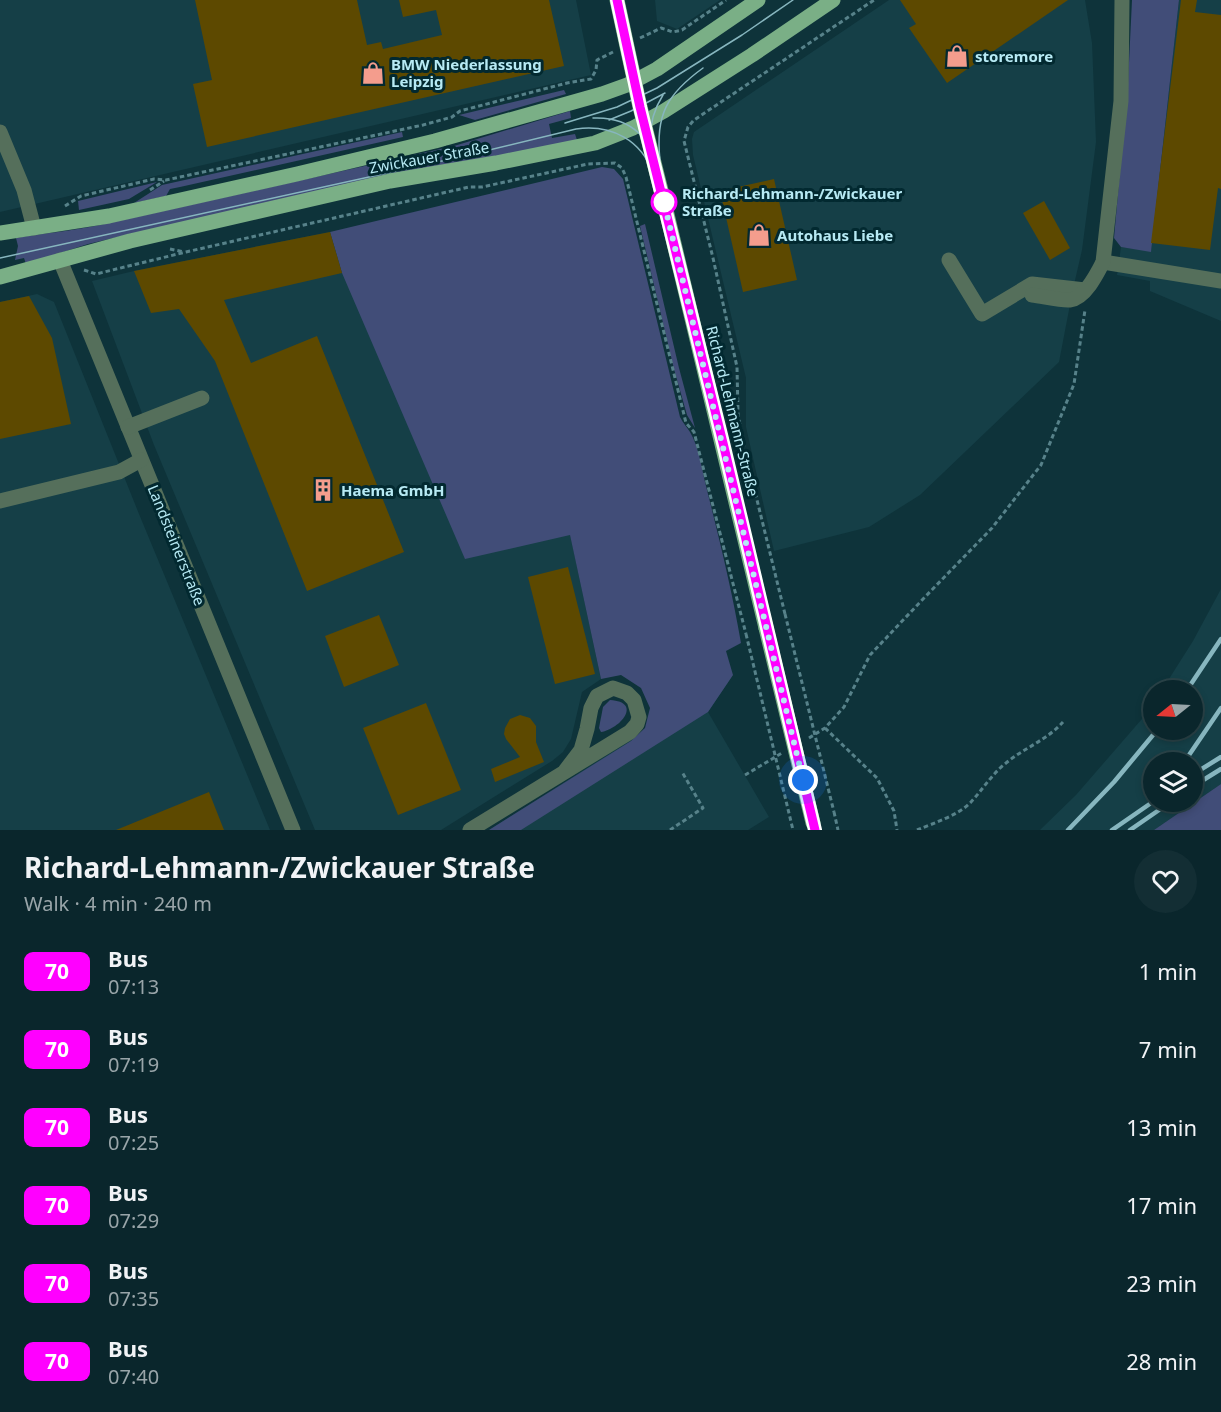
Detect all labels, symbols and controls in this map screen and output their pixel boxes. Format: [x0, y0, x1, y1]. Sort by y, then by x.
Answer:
shop icon: storemore [944, 43, 970, 69]
place label: storemore [975, 46, 1053, 66]
place label: BMW Niederlassung Leipzig [391, 54, 542, 91]
shop icon: BMW Niederlassung Leipzig [360, 60, 386, 86]
street label: Zwickauer Straße [367, 137, 491, 177]
place label: Richard-Lehmann-/Zwickauer Straße [682, 183, 902, 220]
marker: Richard-Lehmann-/Zwickauer Straße [651, 189, 677, 215]
shop icon: Autohaus Liebe [746, 222, 772, 248]
place label: Autohaus Liebe [777, 225, 893, 245]
street label: Richard-Lehmann-Straße [702, 324, 764, 498]
building icon: Haema GmbH [310, 477, 336, 503]
place label: Haema GmbH [341, 480, 444, 500]
street label: Landsteinerstraße [144, 482, 210, 608]
north arrow [1143, 680, 1203, 740]
map controls [1143, 680, 1203, 812]
button: layers [1143, 752, 1203, 812]
your location [788, 765, 818, 795]
text: Richard-Lehmann-/Zwickauer Straße [24, 848, 535, 886]
button: heart [1134, 850, 1197, 913]
text: Walk · 4 min · 240 m [24, 890, 212, 917]
text: Bus [108, 943, 148, 973]
text: 1 min [1139, 956, 1197, 986]
text: 70 [45, 957, 69, 985]
text: 07:13 [108, 973, 159, 1000]
text: Bus [108, 1021, 148, 1051]
text: 7 min [1139, 1034, 1197, 1064]
text: 70 [45, 1035, 69, 1063]
text: 07:19 [108, 1051, 159, 1078]
text: Bus [108, 1099, 148, 1129]
text: 13 min [1126, 1112, 1197, 1142]
text: 70 [45, 1113, 69, 1141]
text: 07:25 [108, 1129, 159, 1156]
text: Bus [108, 1177, 148, 1207]
text: 17 min [1126, 1190, 1197, 1220]
text: 70 [45, 1191, 69, 1219]
text: 07:29 [108, 1207, 159, 1234]
text: Bus [108, 1255, 148, 1285]
text: 23 min [1126, 1268, 1197, 1298]
text: 70 [45, 1269, 69, 1297]
text: 07:35 [108, 1285, 159, 1312]
text: Bus [108, 1333, 148, 1363]
text: 28 min [1126, 1346, 1197, 1376]
text: 70 [45, 1347, 69, 1375]
text: 07:40 [108, 1363, 159, 1390]

